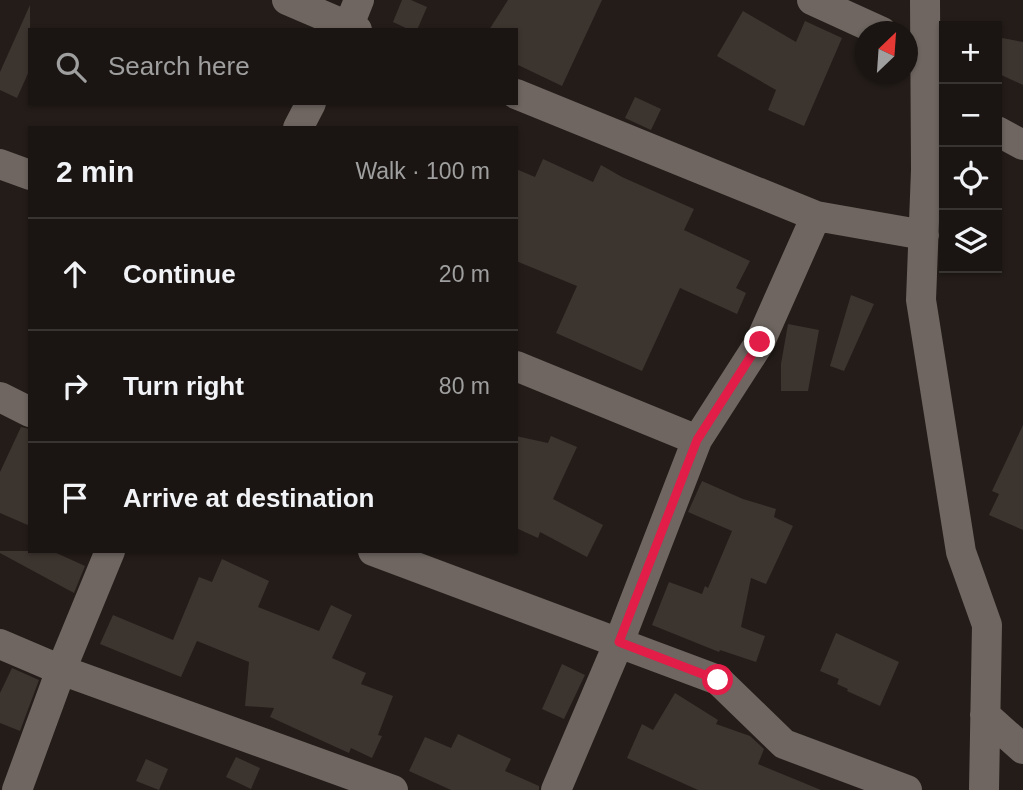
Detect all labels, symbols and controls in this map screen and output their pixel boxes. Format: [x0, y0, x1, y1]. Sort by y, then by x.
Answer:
north arrow [855, 21, 918, 84]
map controls [939, 21, 1002, 273]
button: + [939, 21, 1002, 84]
search box [28, 28, 518, 105]
icon: search [52, 48, 90, 86]
text: Search here [108, 51, 250, 81]
button: − [939, 84, 1002, 147]
button: locate [939, 147, 1002, 210]
text: 2 min [56, 155, 134, 188]
text: Walk · 100 m [355, 158, 490, 184]
button: layers [939, 210, 1002, 273]
icon: ahead [56, 255, 94, 293]
text: Continue [123, 259, 236, 289]
text: 20 m [439, 261, 490, 287]
route end [744, 326, 775, 357]
icon: right [56, 367, 94, 405]
text: Turn right [123, 371, 244, 401]
text: 80 m [439, 373, 490, 399]
icon: arrive [56, 479, 94, 517]
text: Arrive at destination [123, 483, 374, 513]
route start [702, 664, 733, 695]

